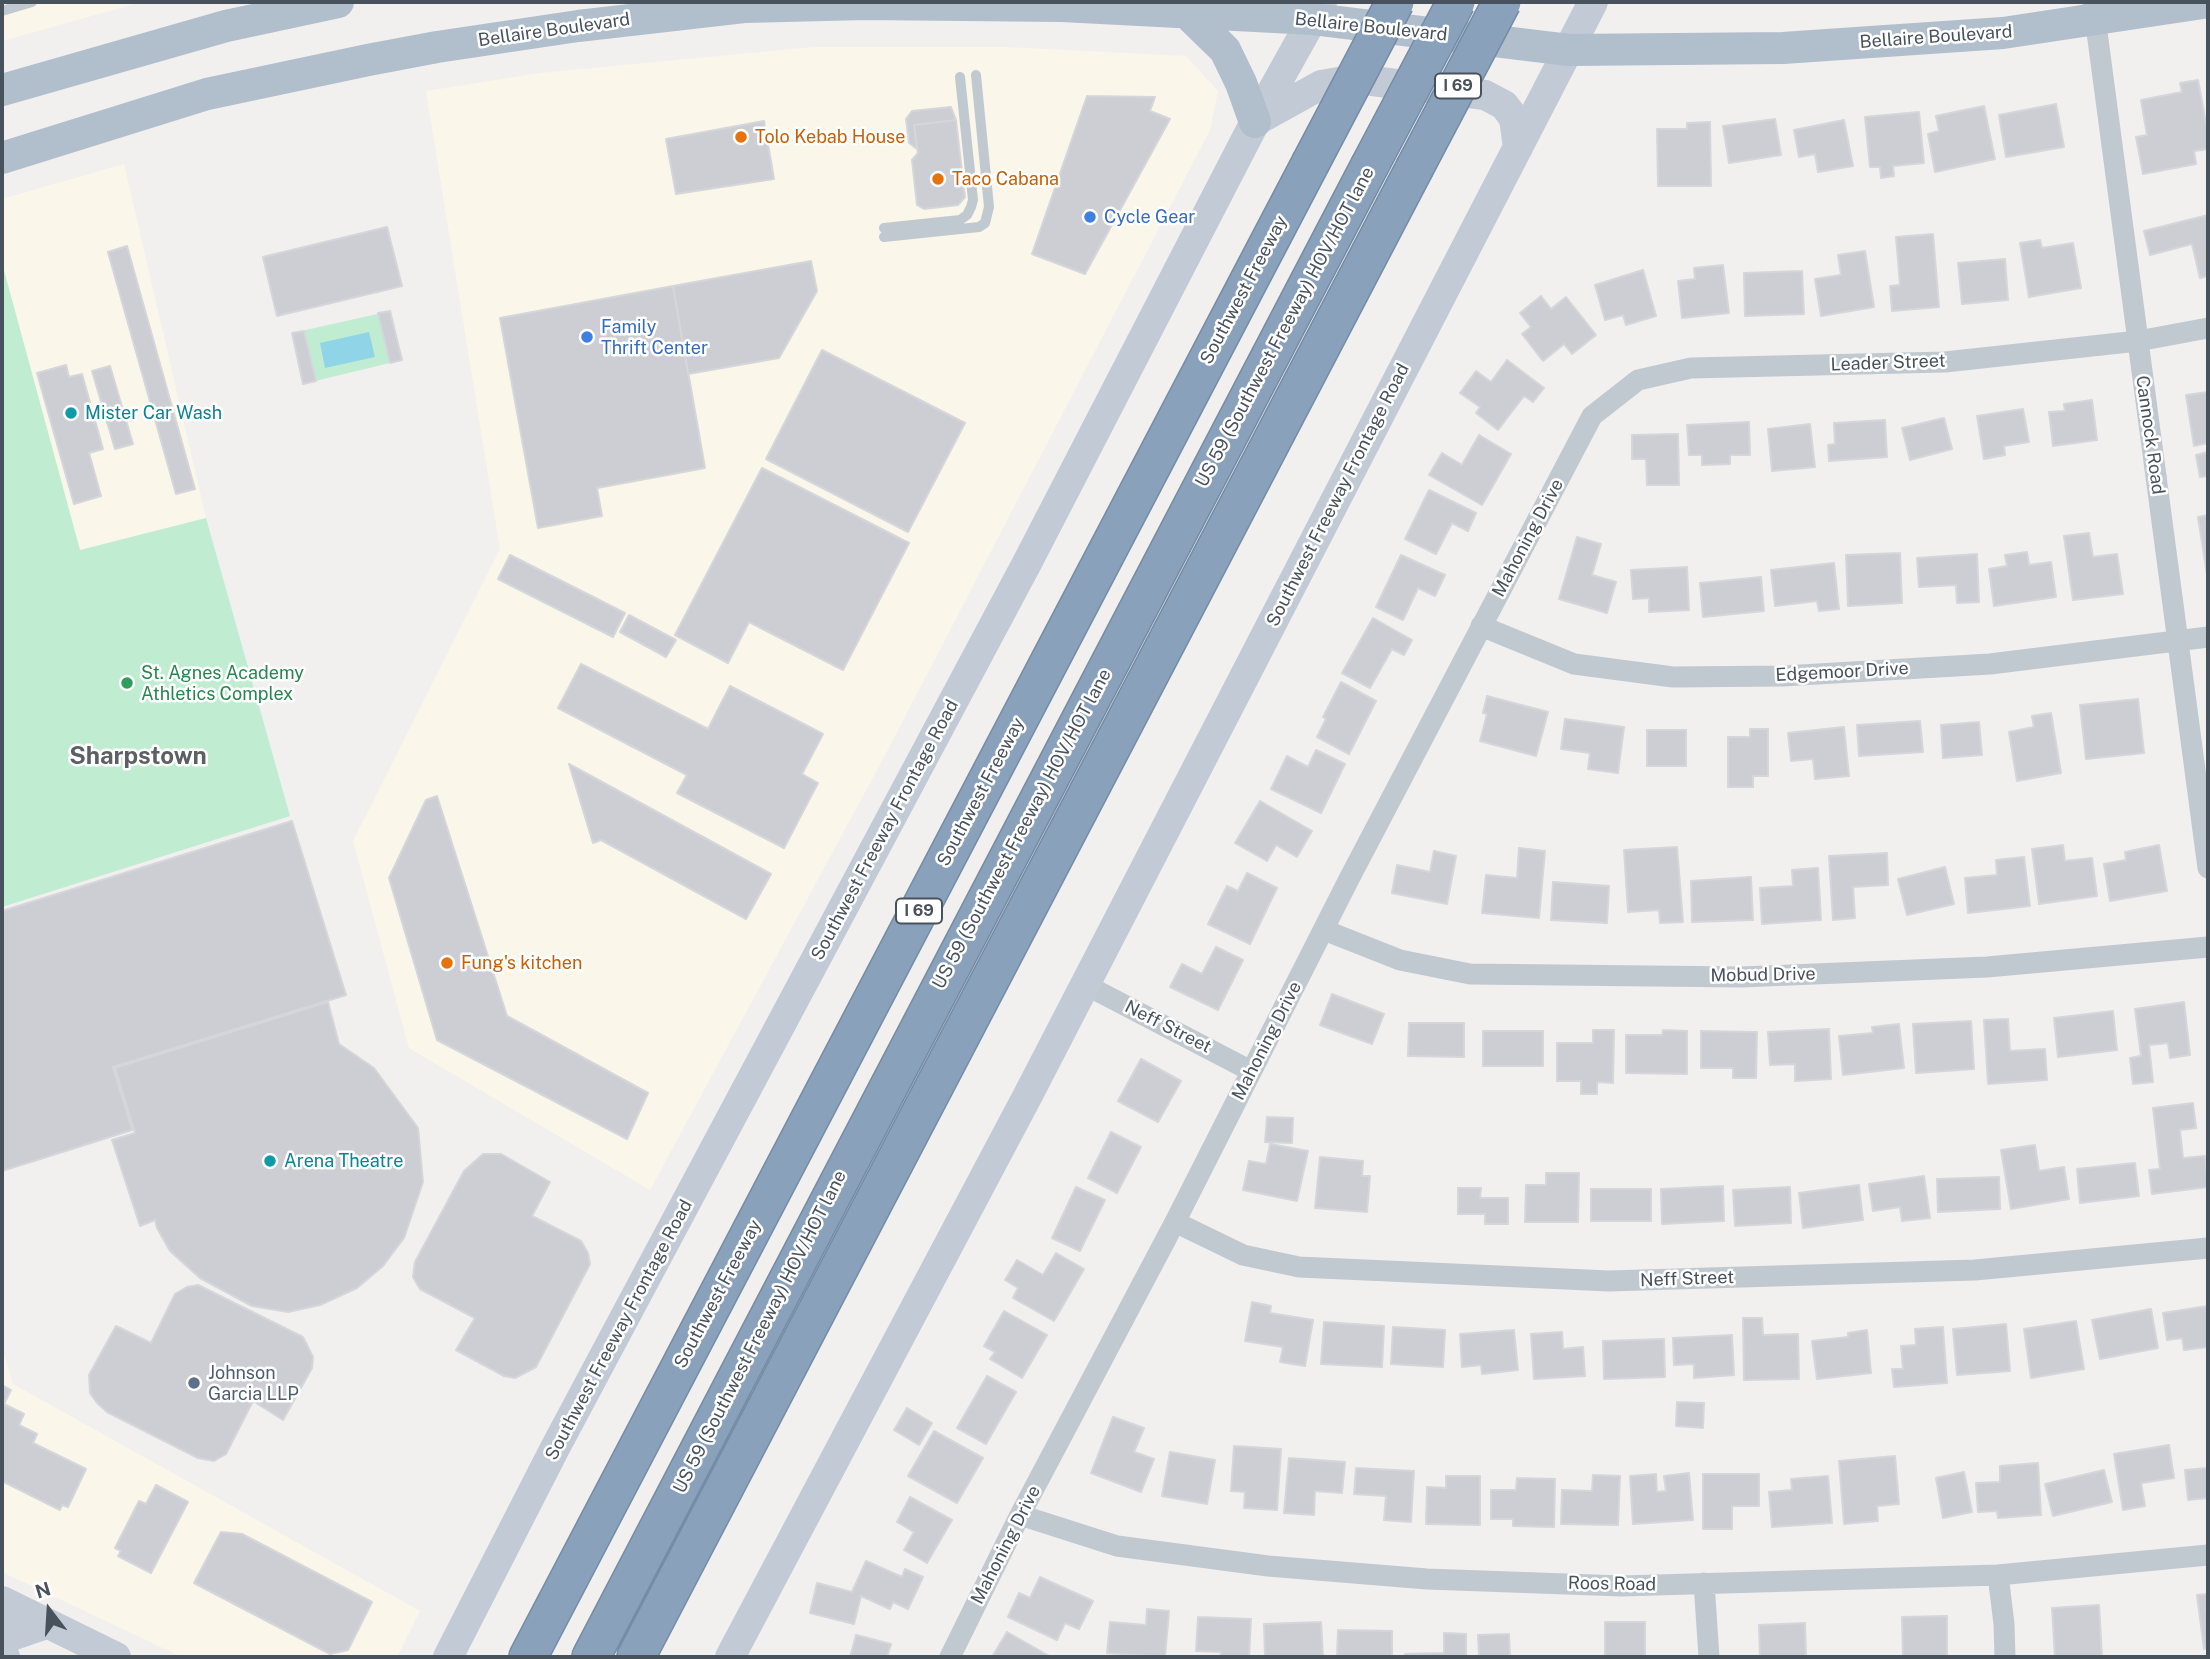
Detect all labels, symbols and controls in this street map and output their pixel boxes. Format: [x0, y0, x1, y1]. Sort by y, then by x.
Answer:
street label: Bellaire Boulevard [1294, 8, 1448, 46]
street label: Bellaire Boulevard [477, 9, 631, 51]
street label: Bellaire Boulevard [1859, 21, 2013, 53]
road number: I 69 [1435, 74, 1481, 99]
place label: Tolo Kebab House [755, 126, 905, 148]
marker: Tolo Kebab House [733, 129, 749, 145]
street label: US 59 (Southwest Freeway) HOV/HOT lane [1191, 163, 1379, 491]
place label: Taco Cabana [952, 168, 1059, 190]
marker: Taco Cabana [930, 171, 946, 187]
place label: Cycle Gear [1104, 206, 1195, 228]
marker: Cycle Gear [1082, 209, 1098, 225]
street label: Southwest Freeway [1196, 212, 1292, 368]
place label: Family Thrift Center [601, 316, 708, 358]
marker: Family Thrift Center [579, 329, 595, 345]
street label: Leader Street [1830, 350, 1946, 376]
street label: Southwest Freeway Frontage Road [1262, 360, 1414, 630]
street label: Cannock Road [2131, 374, 2169, 496]
place label: Mister Car Wash [85, 402, 222, 424]
marker: Mister Car Wash [63, 405, 79, 421]
street label: Mahoning Drive [1488, 475, 1568, 601]
street label: Edgemoor Drive [1775, 658, 1909, 686]
place label: St. Agnes Academy Athletics Complex [141, 662, 304, 704]
street label: US 59 (Southwest Freeway) HOV/HOT lane [928, 665, 1116, 993]
marker: St. Agnes Academy Athletics Complex [119, 675, 135, 691]
street label: Southwest Freeway Frontage Road [807, 696, 963, 964]
street label: Southwest Freeway [933, 714, 1029, 870]
district label: Sharpstown [69, 743, 207, 771]
road number: I 69 [896, 898, 942, 923]
place label: Fung's kitchen [461, 952, 582, 974]
marker: Fung's kitchen [439, 955, 455, 971]
street label: Mobud Drive [1710, 963, 1816, 987]
street label: Mahoning Drive [1228, 978, 1306, 1104]
street label: Neff Street [1121, 996, 1215, 1058]
place label: Arena Theatre [284, 1150, 403, 1172]
marker: Arena Theatre [262, 1153, 278, 1169]
street label: US 59 (Southwest Freeway) HOV/HOT lane [669, 1167, 851, 1497]
street label: Southwest Freeway Frontage Road [541, 1196, 697, 1464]
street label: Southwest Freeway [670, 1216, 766, 1372]
street label: Neff Street [1640, 1267, 1734, 1291]
place label: Johnson Garcia LLP [208, 1362, 299, 1404]
marker: Johnson Garcia LLP [186, 1375, 202, 1391]
street label: Mahoning Drive [967, 1482, 1045, 1608]
street label: Roos Road [1568, 1572, 1656, 1596]
north arrow [14, 1575, 84, 1645]
text: N [33, 1577, 53, 1603]

